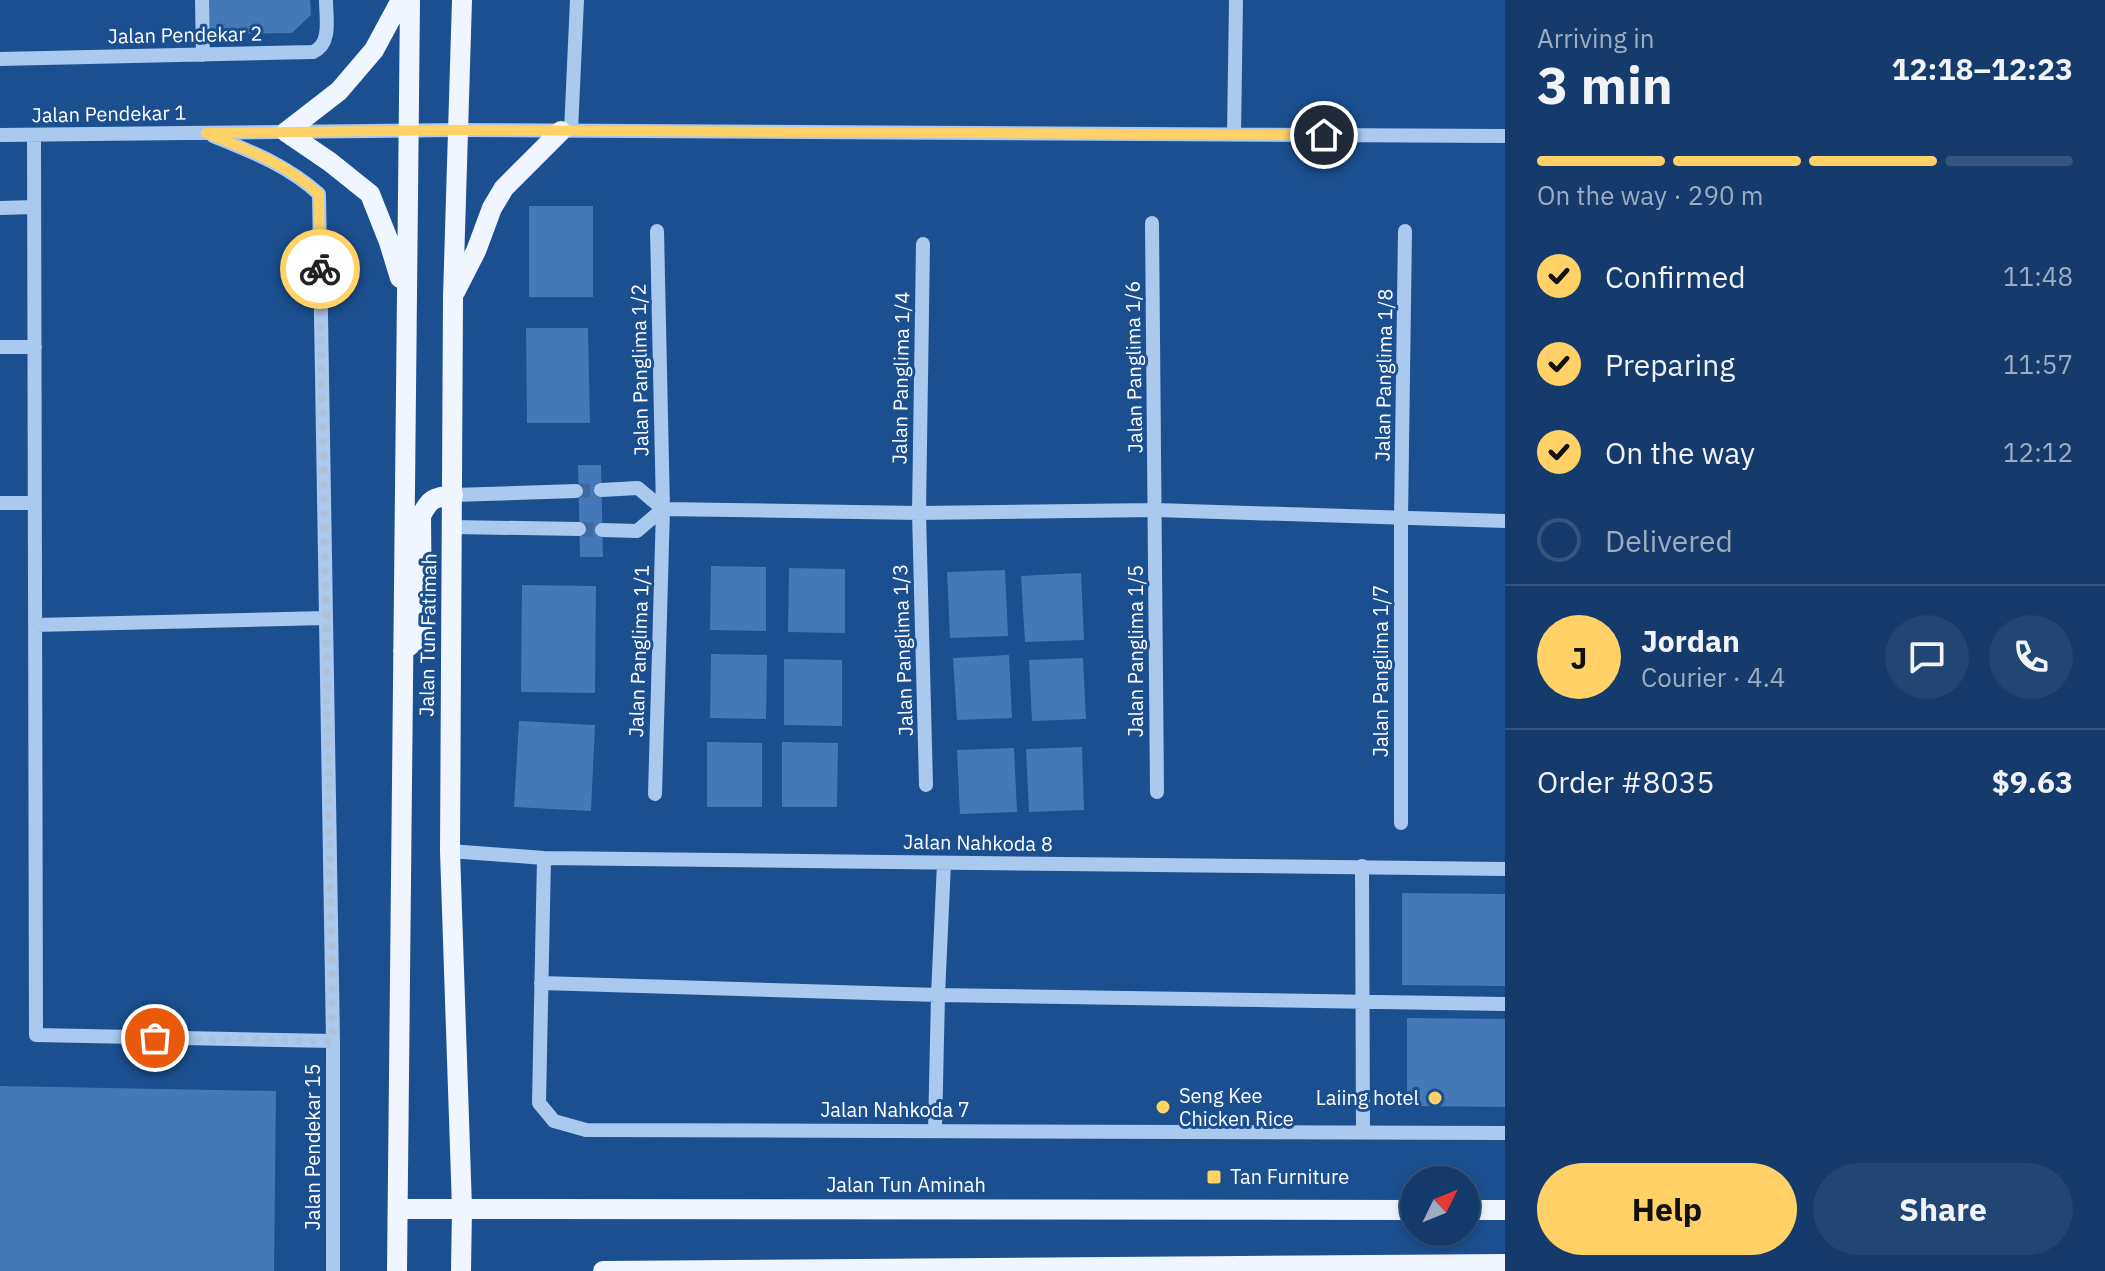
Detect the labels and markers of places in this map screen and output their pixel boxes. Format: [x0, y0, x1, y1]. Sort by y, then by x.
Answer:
pin [1290, 101, 1358, 169]
pin [121, 1004, 189, 1072]
place label: Seng Kee Chicken Rice [1179, 1082, 1294, 1132]
place label: Laiing hotel [1316, 1084, 1419, 1111]
marker: Laiing hotel [1426, 1089, 1444, 1107]
marker: Seng Kee Chicken Rice [1154, 1098, 1172, 1116]
place label: Tan Furniture [1230, 1163, 1349, 1190]
marker: Tan Furniture [1205, 1168, 1223, 1186]

